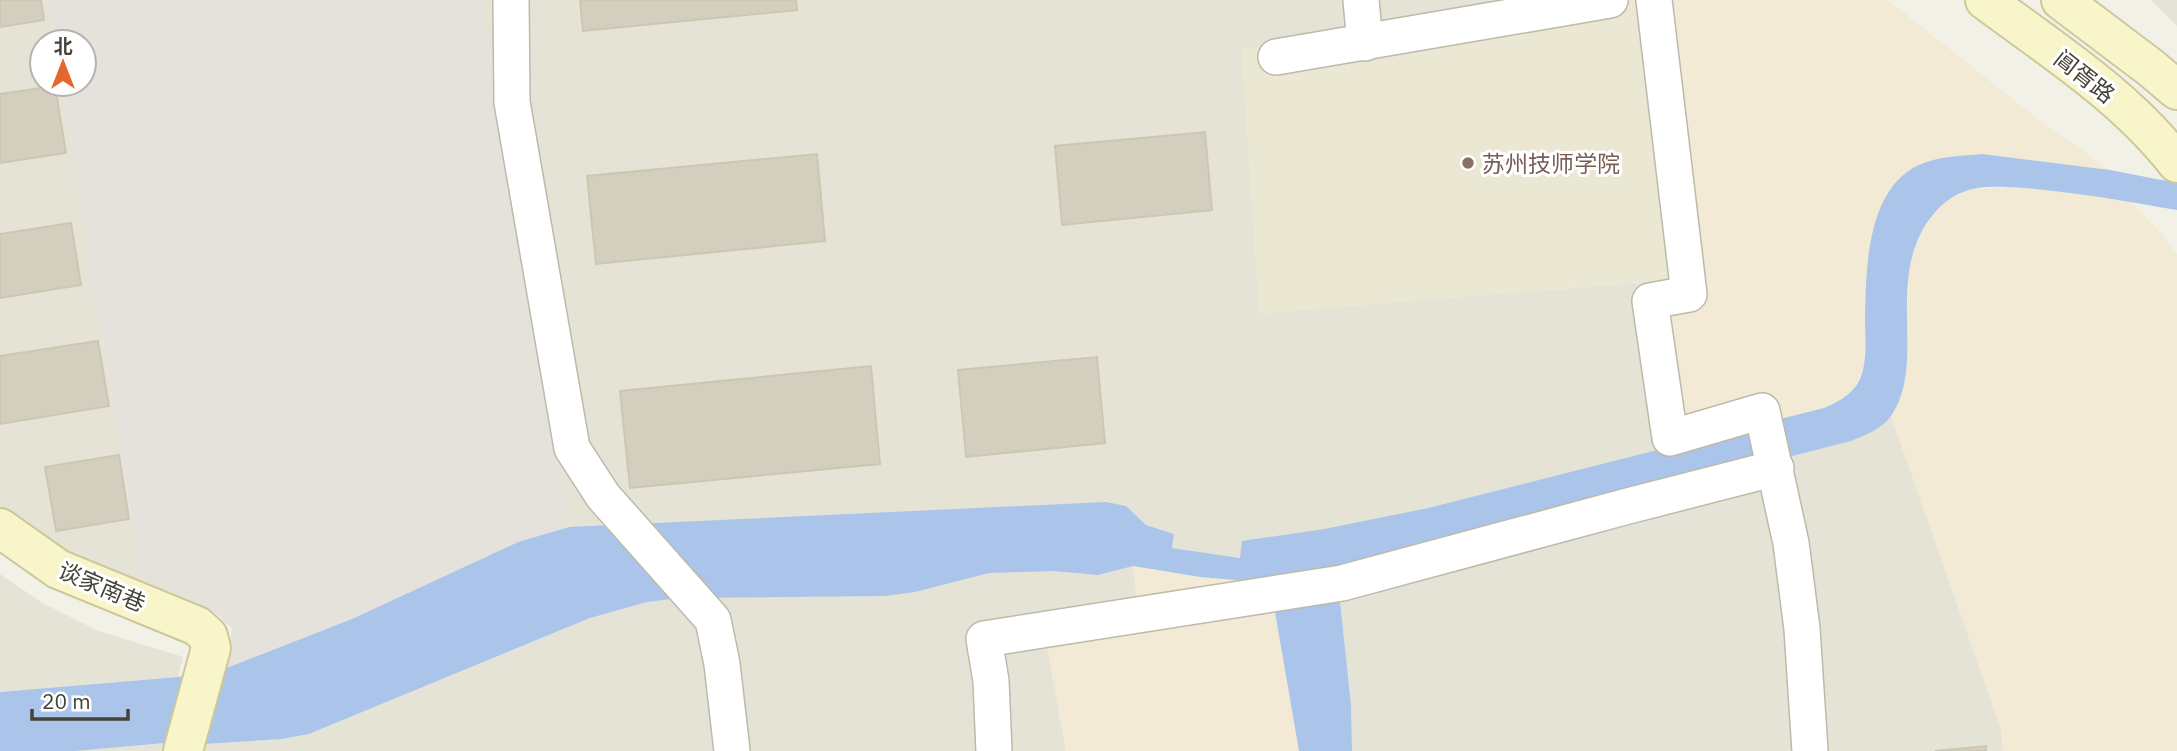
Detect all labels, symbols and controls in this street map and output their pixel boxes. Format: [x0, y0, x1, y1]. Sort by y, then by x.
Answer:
north arrow [28, 28, 98, 98]
text: 北 [53, 34, 73, 58]
street label: 阊胥路 [2049, 43, 2121, 109]
place label: 苏州技师学院 [1482, 148, 1620, 178]
marker: 苏州技师学院 [1460, 155, 1476, 171]
street label: 谈家南巷 [54, 554, 150, 618]
scale bar [32, 678, 128, 722]
text: 20 m [42, 687, 91, 715]

